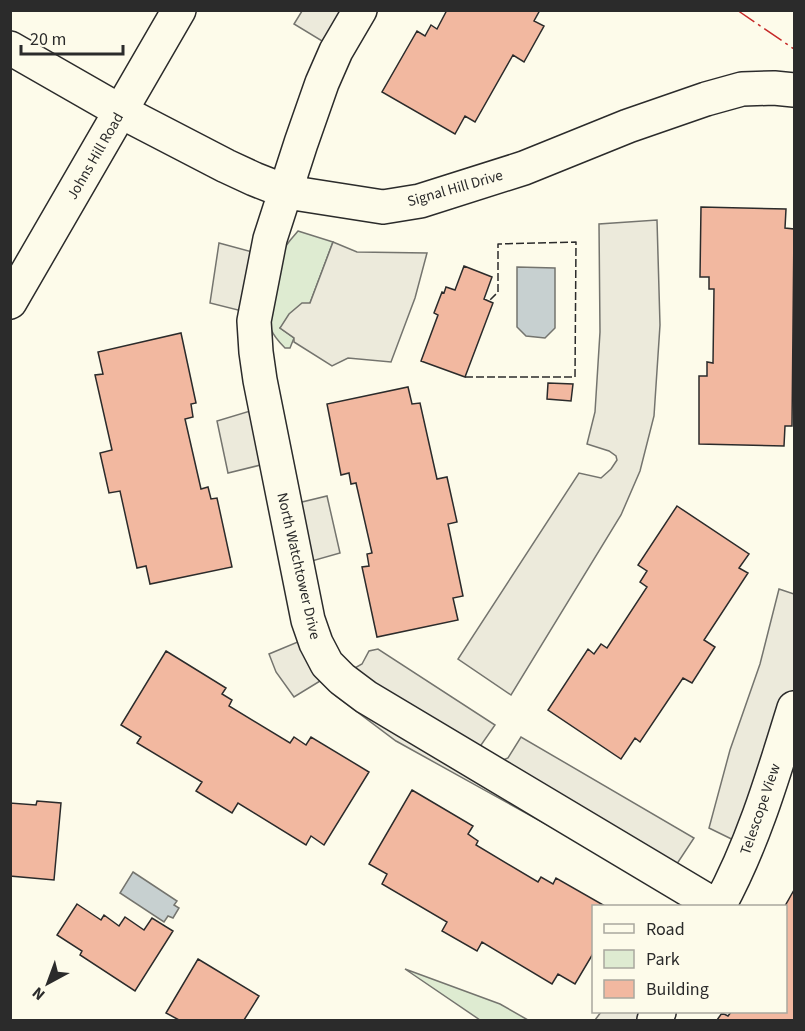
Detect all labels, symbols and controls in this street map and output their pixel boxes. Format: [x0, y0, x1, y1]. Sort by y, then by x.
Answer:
scale bar [21, 18, 123, 56]
text: 20 m [30, 27, 66, 52]
street label: Johns Hill Road [62, 109, 129, 204]
street label: Signal Hill Drive [405, 165, 505, 212]
street label: North Watchtower Drive [271, 491, 326, 641]
street label: Telescope View [735, 761, 786, 858]
legend [592, 905, 787, 1013]
text: Road [646, 917, 685, 942]
text: Park [646, 947, 680, 972]
north arrow [18, 953, 78, 1013]
text: Building [646, 977, 709, 1002]
text: N [28, 982, 50, 1005]

